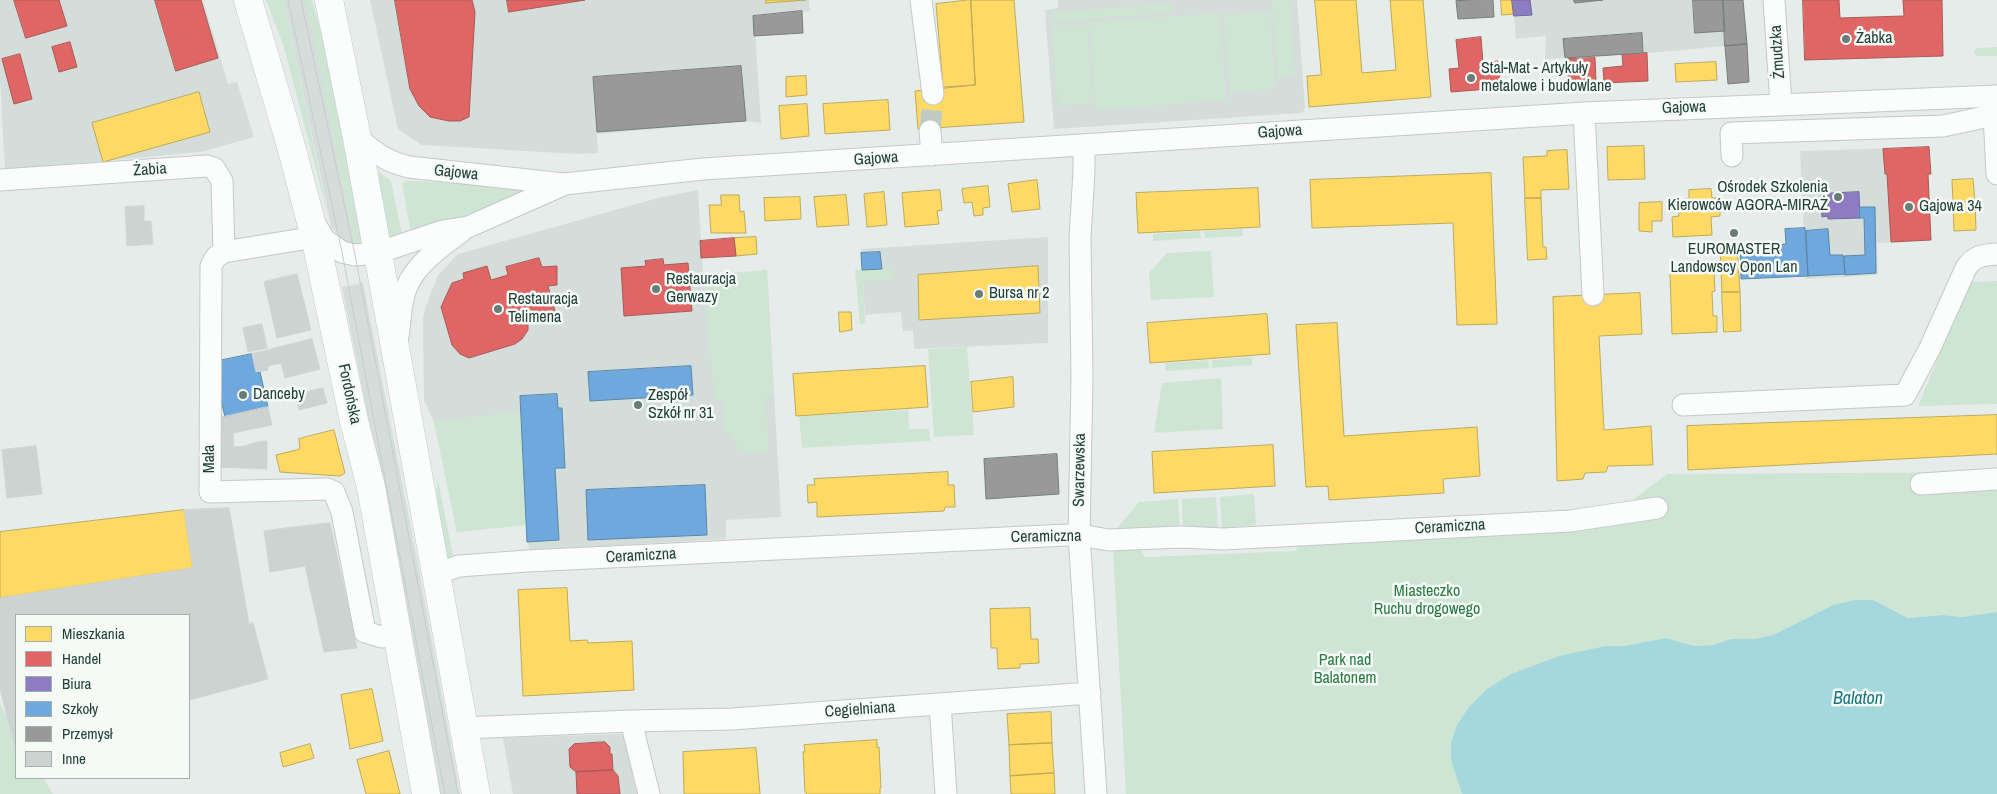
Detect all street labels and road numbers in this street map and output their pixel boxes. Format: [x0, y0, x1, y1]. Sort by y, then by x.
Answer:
street label: Żmudzka [1767, 24, 1789, 80]
street label: Gajowa [1661, 98, 1707, 118]
street label: Gajowa [1257, 121, 1303, 143]
street label: Gajowa [853, 148, 899, 170]
street label: Żabia [133, 159, 167, 181]
street label: Gajowa [433, 161, 479, 185]
street label: Fordońska [333, 362, 365, 426]
street label: Swarzewska [1070, 433, 1090, 507]
street label: Mała [200, 445, 220, 473]
street label: Ceramiczna [1414, 516, 1486, 538]
street label: Ceramiczna [1010, 527, 1082, 547]
street label: Ceramiczna [605, 545, 677, 567]
street label: Cegielniana [824, 698, 896, 722]

